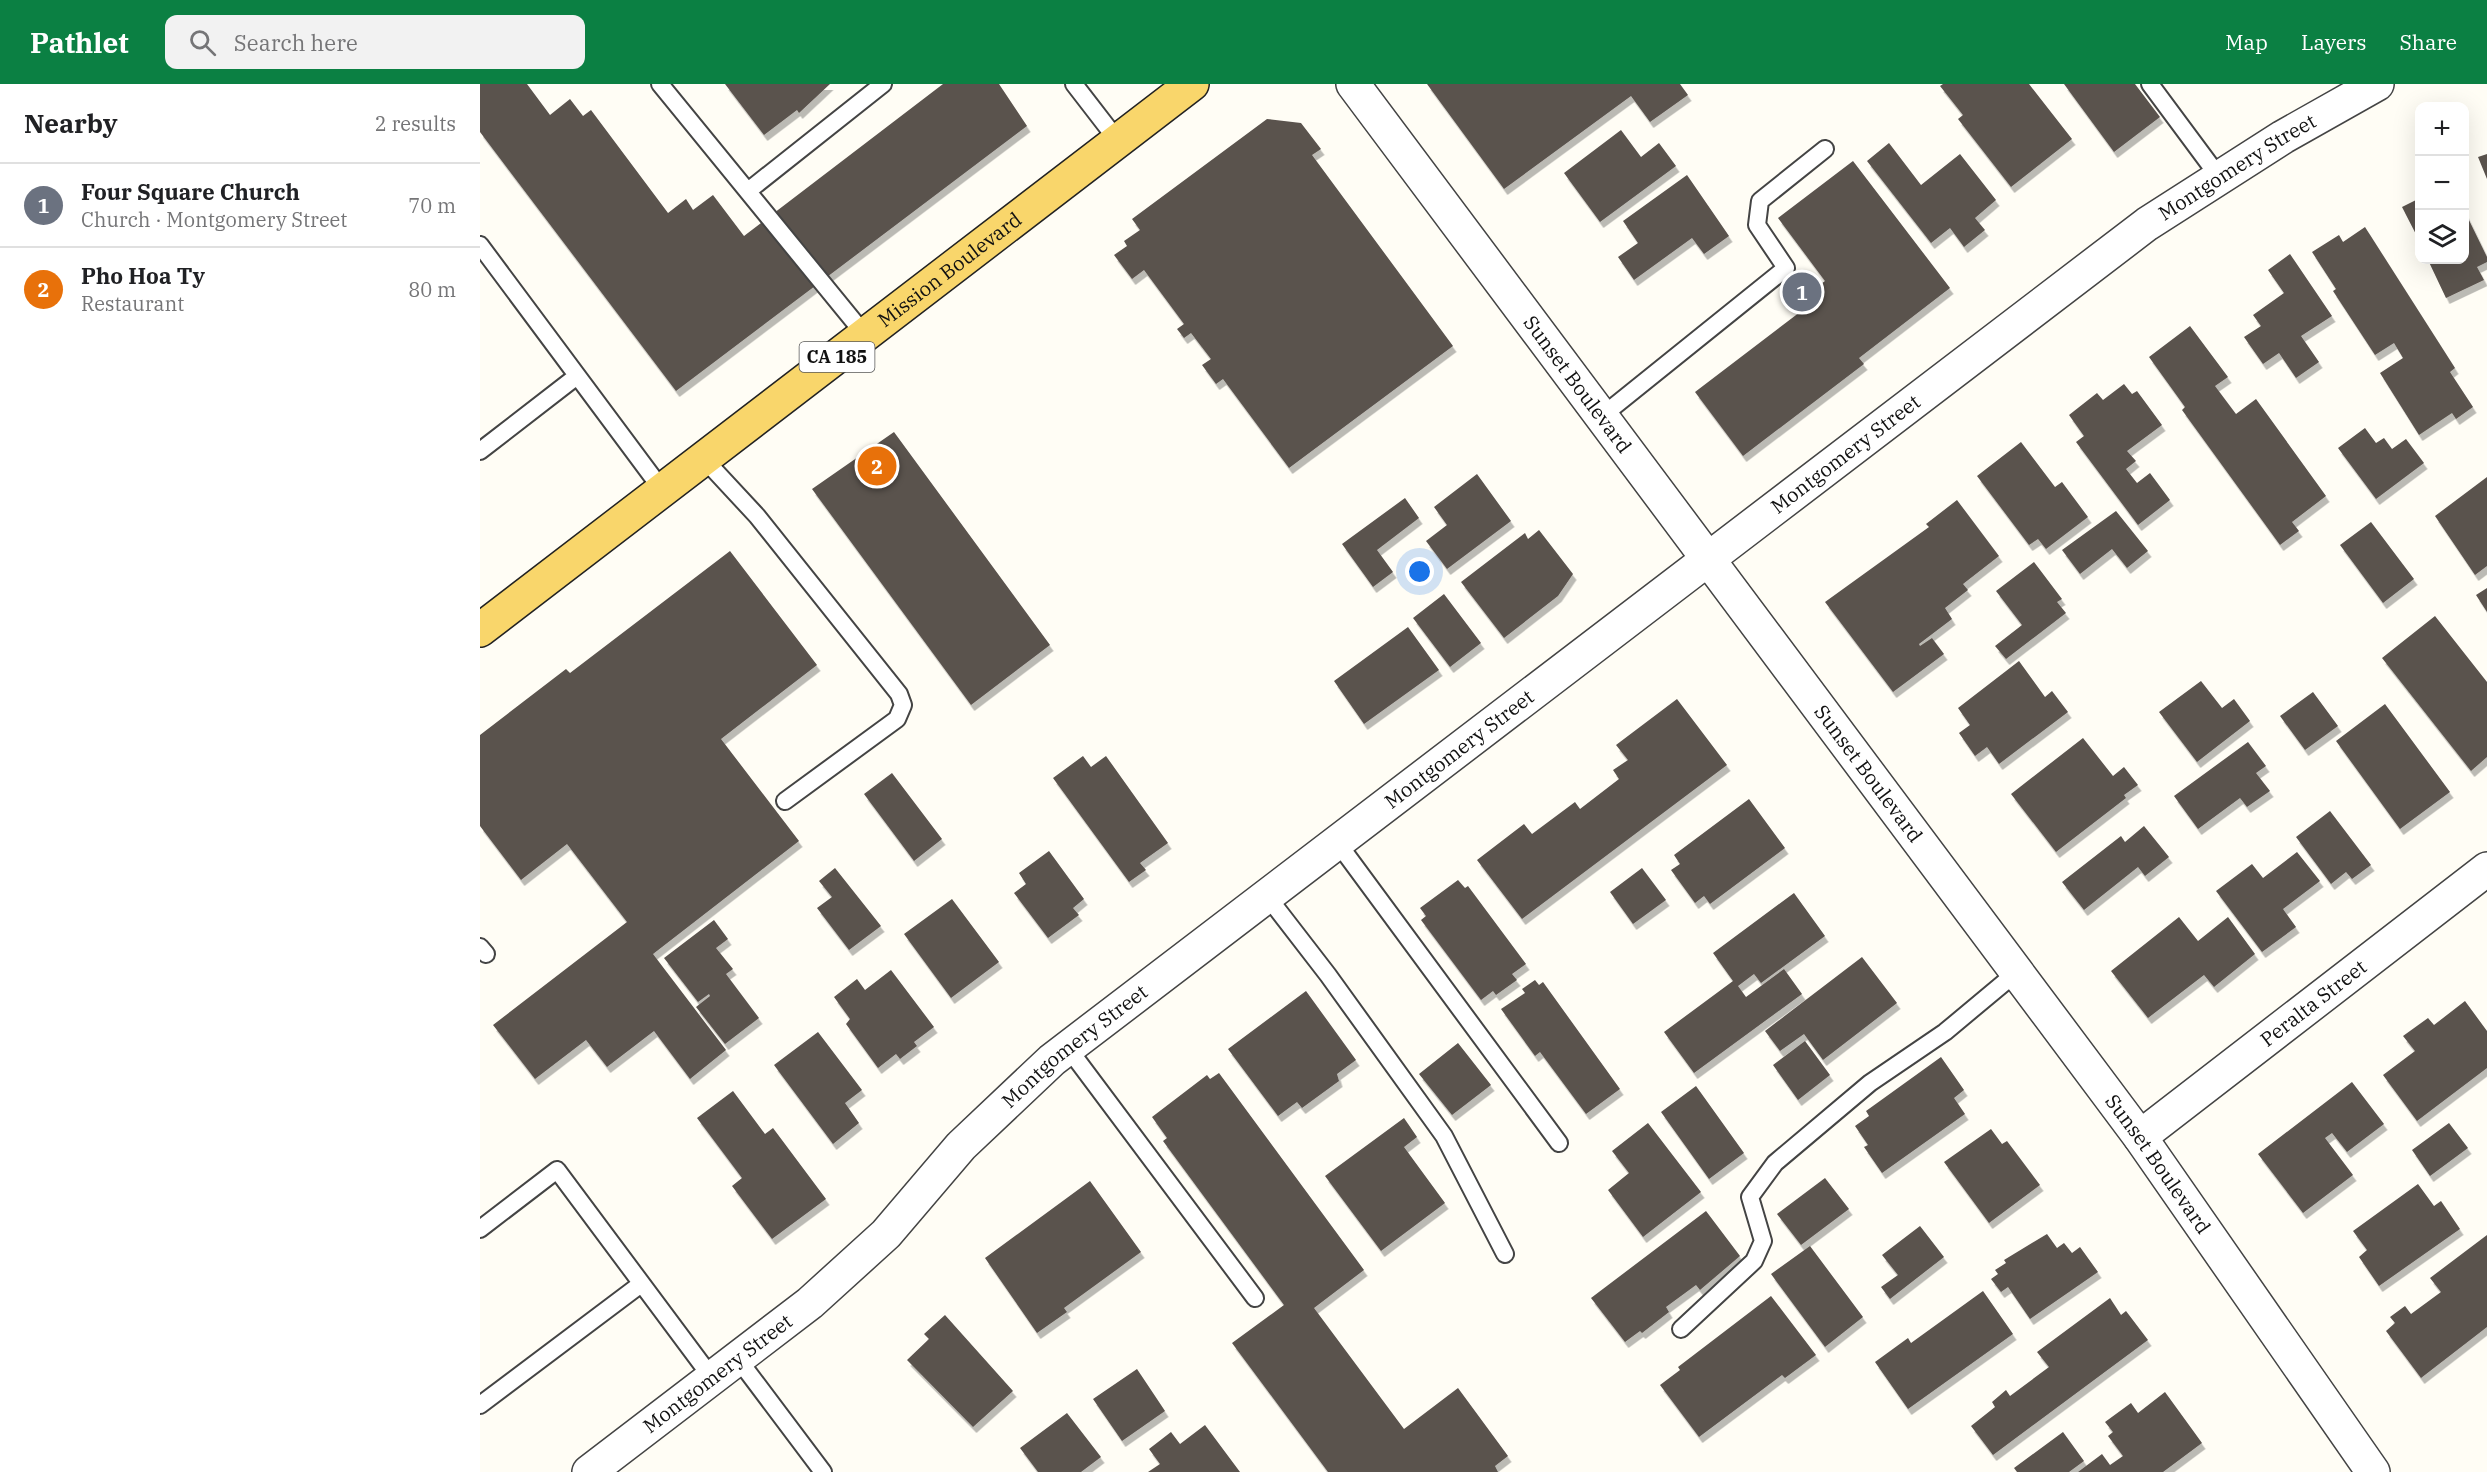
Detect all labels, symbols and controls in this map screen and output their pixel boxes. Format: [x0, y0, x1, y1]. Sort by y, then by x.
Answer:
search box [165, 15, 585, 69]
text: Pathlet [30, 24, 129, 61]
icon: search [186, 26, 219, 59]
text: Search here [234, 28, 358, 57]
text: Map [2225, 28, 2268, 56]
text: Layers [2301, 28, 2367, 56]
text: Share [2400, 28, 2457, 56]
map controls [2415, 102, 2469, 264]
button: + [2415, 102, 2469, 156]
text: Nearby [24, 106, 118, 140]
street label: Montgomery Street [2153, 107, 2321, 226]
text: 2 results [375, 110, 456, 137]
button: − [2415, 156, 2469, 210]
text: Four Square Church [81, 177, 300, 206]
text: 1 [38, 192, 50, 219]
text: 70 m [408, 192, 456, 219]
text: Church · Montgomery Street [81, 206, 347, 233]
street label: Mission Boulevard [872, 206, 1027, 333]
button: layers [2415, 210, 2469, 264]
text: Pho Hoa Ty [81, 261, 205, 290]
pin: 1 [1782, 270, 1822, 314]
text: 2 [38, 276, 50, 303]
text: 80 m [408, 276, 456, 303]
text: Restaurant [81, 290, 184, 317]
street label: Sunset Boulevard [1518, 310, 1638, 458]
road number: CA 185 [800, 342, 874, 372]
street label: Montgomery Street [1765, 388, 1925, 520]
pin: 2 [858, 444, 896, 488]
your location [1405, 557, 1434, 586]
street label: Montgomery Street [1379, 683, 1539, 814]
street label: Sunset Boulevard [1809, 699, 1929, 848]
street label: Peralta Street [2254, 953, 2372, 1052]
street label: Montgomery Street [996, 978, 1153, 1114]
street label: Sunset Boulevard [2099, 1088, 2217, 1239]
street label: Montgomery Street [637, 1307, 798, 1439]

